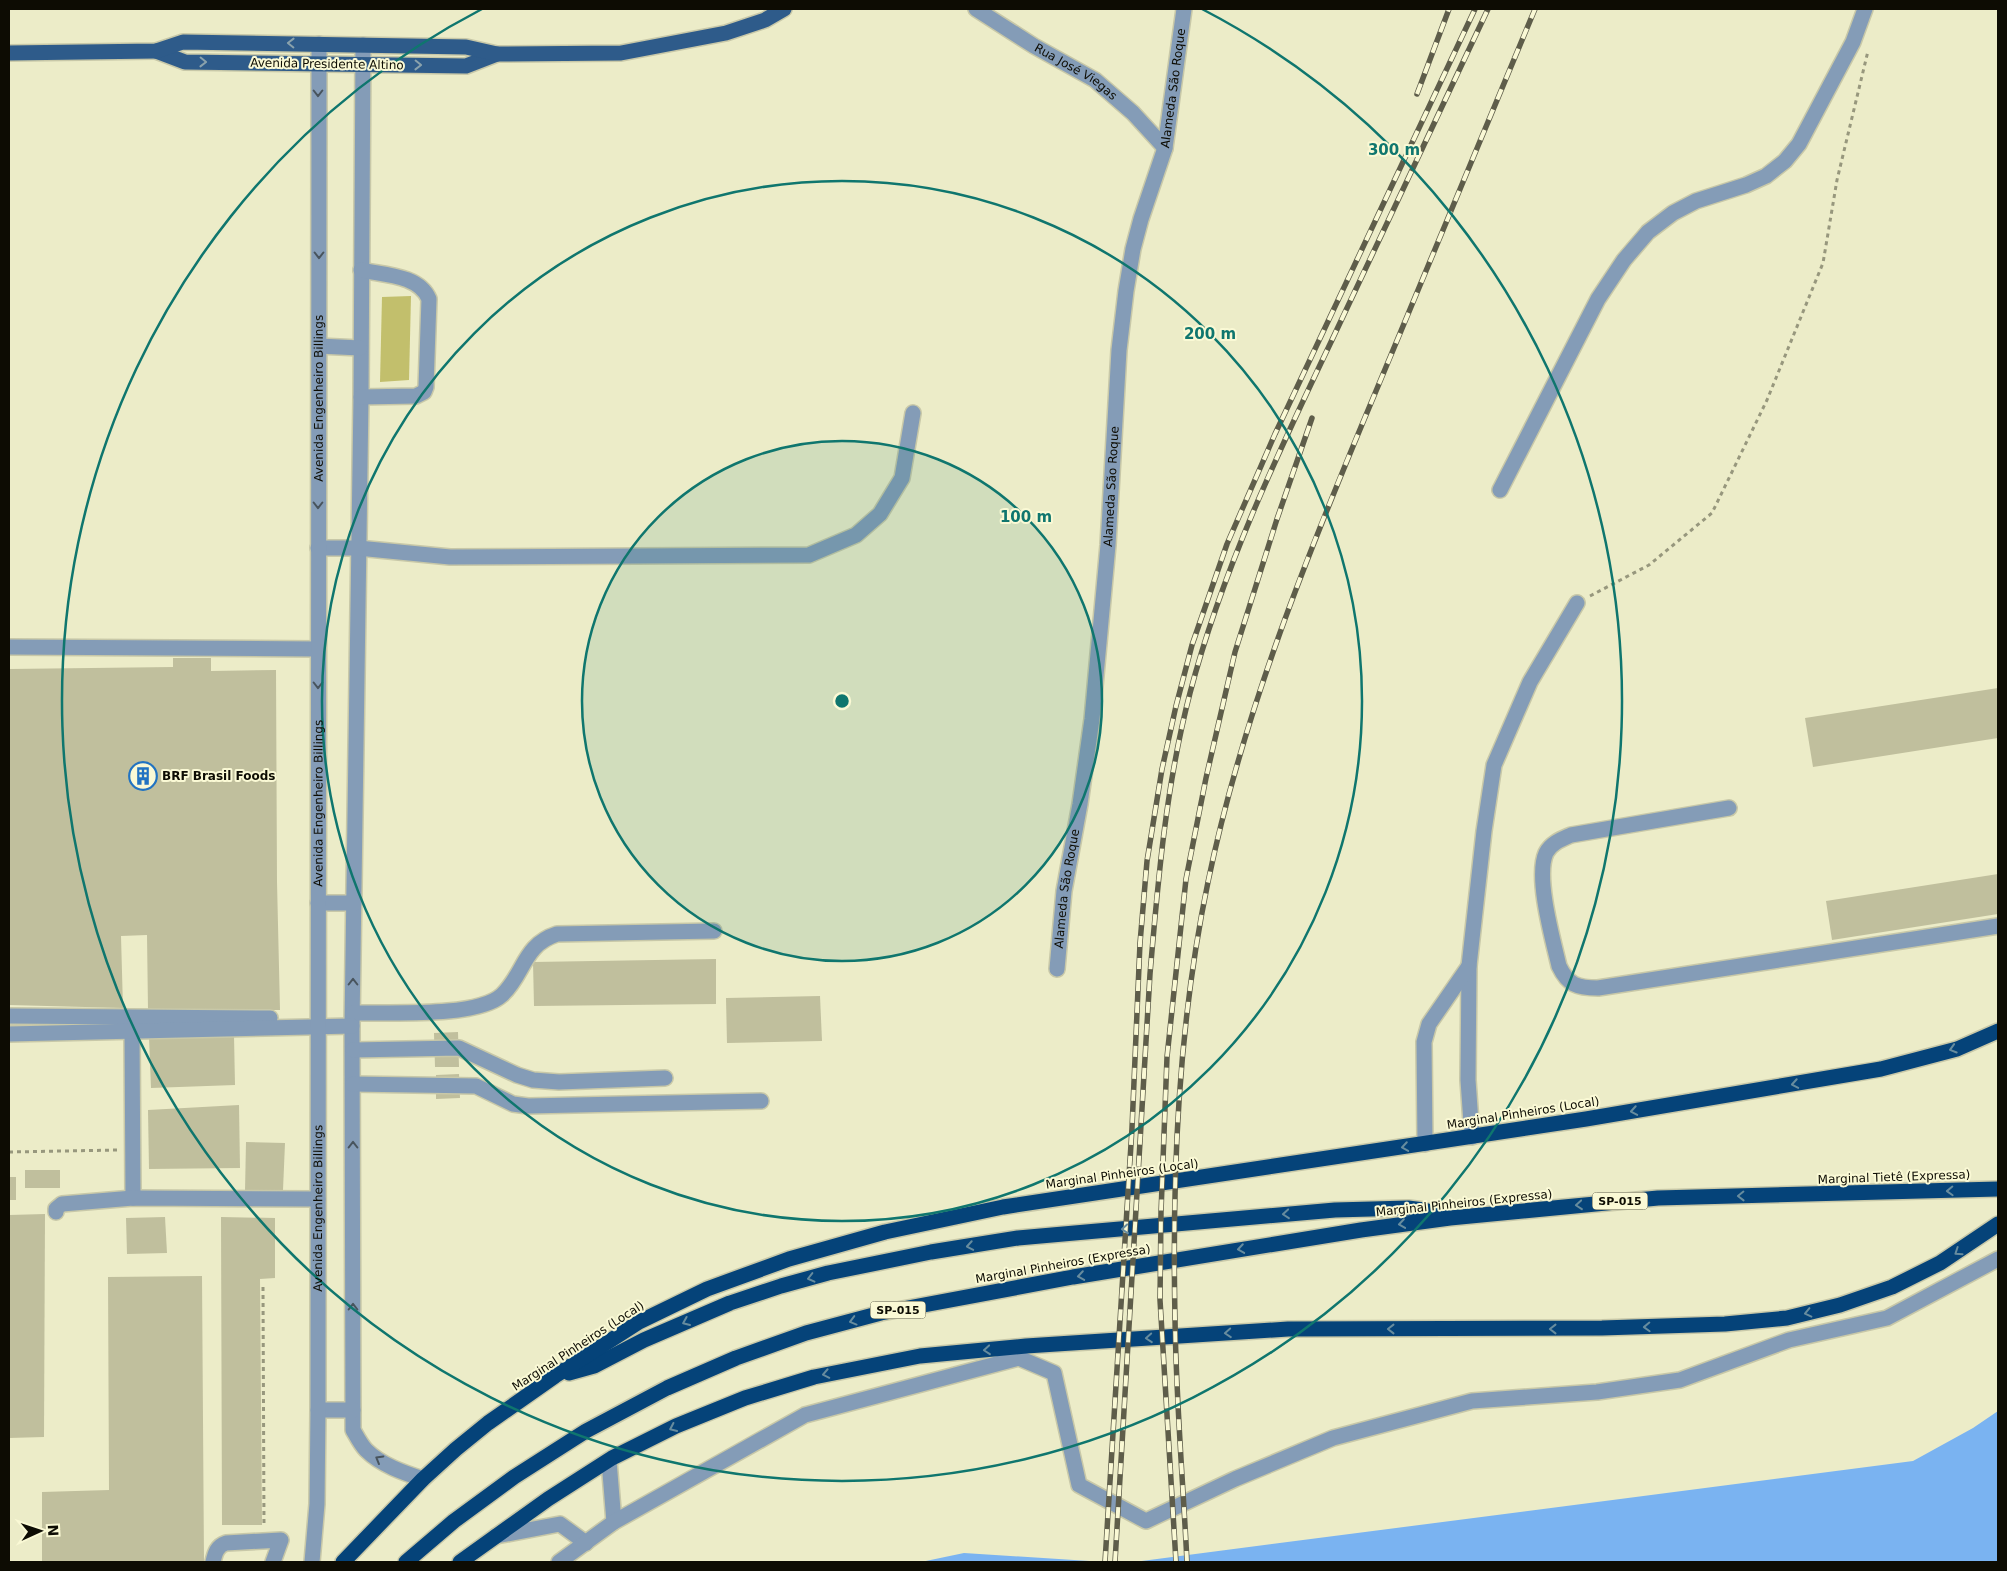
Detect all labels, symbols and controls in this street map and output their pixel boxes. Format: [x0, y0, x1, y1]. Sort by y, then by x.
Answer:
street label: Alameda São Roque [1158, 27, 1188, 149]
one-way arrow [287, 38, 295, 49]
street label: Rua José Viegas [1032, 41, 1120, 103]
street label: Avenida Presidente Altino [250, 56, 404, 72]
one-way arrow [200, 57, 207, 67]
one-way arrow [414, 60, 422, 70]
one-way arrow [313, 89, 323, 97]
text: 300 m [1368, 141, 1420, 159]
one-way arrow [314, 252, 324, 259]
street label: Avenida Engenheiro Billings [312, 315, 326, 482]
text: 200 m [1184, 325, 1236, 343]
street label: Alameda São Roque [1101, 426, 1122, 547]
one-way arrow [313, 502, 323, 509]
text: 100 m [1000, 508, 1052, 526]
one-way arrow [313, 682, 323, 689]
centre of rings [833, 692, 851, 710]
street label: Avenida Engenheiro Billings [311, 720, 326, 887]
building icon: BRF Brasil Foods [128, 761, 158, 791]
place label: BRF Brasil Foods [162, 769, 275, 783]
street label: Alameda São Roque [1052, 828, 1082, 949]
one-way arrow [348, 978, 358, 986]
one-way arrow [1949, 1044, 1958, 1054]
one-way arrow [1790, 1078, 1798, 1089]
street label: Marginal Pinheiros (Local) [1446, 1094, 1600, 1132]
one-way arrow [1630, 1105, 1638, 1116]
street label: Avenida Engenheiro Billings [311, 1125, 325, 1292]
one-way arrow [348, 1141, 358, 1148]
one-way arrow [1400, 1141, 1409, 1151]
street label: Marginal Pinheiros (Local) [1045, 1156, 1199, 1192]
street label: Marginal Tietê (Expressa) [1817, 1167, 1971, 1187]
one-way arrow [1945, 1185, 1953, 1196]
street label: Marginal Pinheiros (Expressa) [1375, 1187, 1553, 1219]
one-way arrow [1737, 1191, 1745, 1201]
road number: SP-015 [1592, 1192, 1648, 1210]
one-way arrow [1575, 1199, 1583, 1210]
one-way arrow [1282, 1209, 1290, 1220]
one-way arrow [1397, 1218, 1405, 1229]
one-way arrow [1120, 1223, 1128, 1234]
one-way arrow [966, 1240, 974, 1250]
street label: Marginal Pinheiros (Expressa) [974, 1242, 1152, 1286]
one-way arrow [1237, 1244, 1245, 1254]
one-way arrow [1954, 1245, 1963, 1255]
one-way arrow [1076, 1270, 1085, 1280]
one-way arrow [806, 1272, 815, 1283]
street label: Marginal Pinheiros (Local) [509, 1298, 647, 1394]
road number: SP-015 [870, 1302, 926, 1318]
one-way arrow [348, 1303, 358, 1311]
one-way arrow [1804, 1307, 1813, 1318]
one-way arrow [849, 1315, 857, 1325]
one-way arrow [682, 1316, 691, 1327]
one-way arrow [1643, 1322, 1650, 1332]
one-way arrow [1549, 1323, 1557, 1334]
one-way arrow [1386, 1324, 1394, 1334]
one-way arrow [1224, 1327, 1232, 1338]
one-way arrow [1144, 1332, 1152, 1343]
one-way arrow [982, 1344, 990, 1355]
one-way arrow [822, 1369, 831, 1379]
one-way arrow [669, 1422, 678, 1432]
one-way arrow [375, 1456, 384, 1466]
north arrow [15, 1506, 65, 1556]
text: N [45, 1524, 61, 1537]

